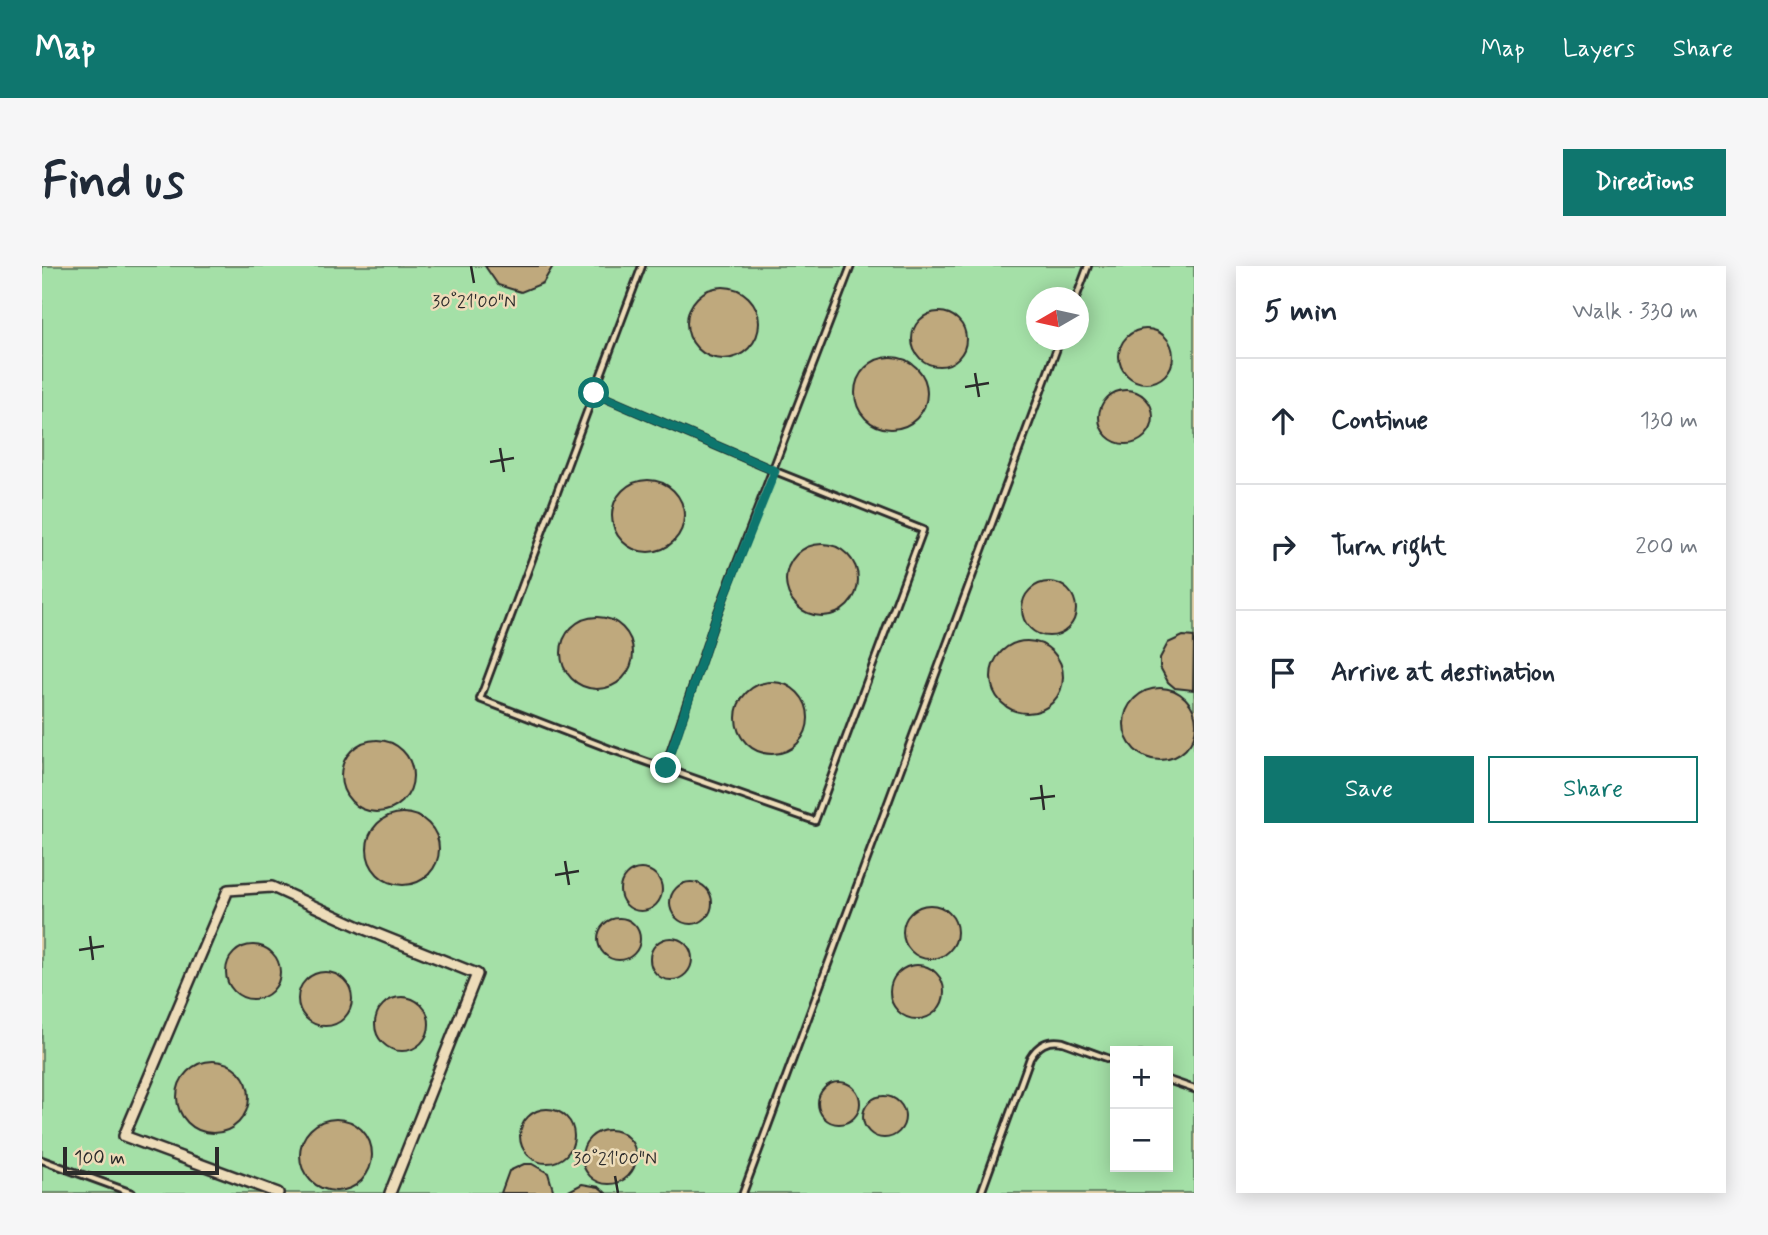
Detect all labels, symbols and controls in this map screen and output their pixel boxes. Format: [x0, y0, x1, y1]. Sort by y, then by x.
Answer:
text: Map [35, 27, 95, 71]
text: Map [1481, 34, 1525, 65]
text: Layers [1563, 34, 1635, 65]
text: Share [1673, 34, 1733, 65]
button: Directions [1563, 149, 1726, 216]
text: Find us [42, 150, 185, 215]
north arrow [1026, 287, 1089, 350]
text: 30°21'00"N [432, 290, 516, 314]
text: 5 min [1264, 292, 1338, 331]
text: Walk · 330 m [1572, 297, 1698, 327]
route start [578, 377, 609, 408]
icon: ahead [1264, 402, 1302, 440]
text: Continue [1331, 404, 1428, 438]
text: 130 m [1640, 406, 1698, 436]
icon: right [1264, 528, 1302, 566]
text: Turn right [1331, 530, 1447, 564]
text: 200 m [1635, 532, 1698, 562]
icon: arrive [1264, 654, 1302, 692]
text: Arrive at destination [1331, 656, 1555, 690]
route end [650, 752, 681, 783]
button: Save [1264, 756, 1474, 823]
button: Share [1488, 756, 1698, 823]
map controls [1110, 1046, 1173, 1172]
button: + [1110, 1046, 1173, 1109]
button: − [1110, 1109, 1173, 1172]
scale bar [63, 1144, 219, 1176]
text: 100 m [74, 1146, 125, 1171]
text: 30°21'00"N [573, 1147, 657, 1171]

